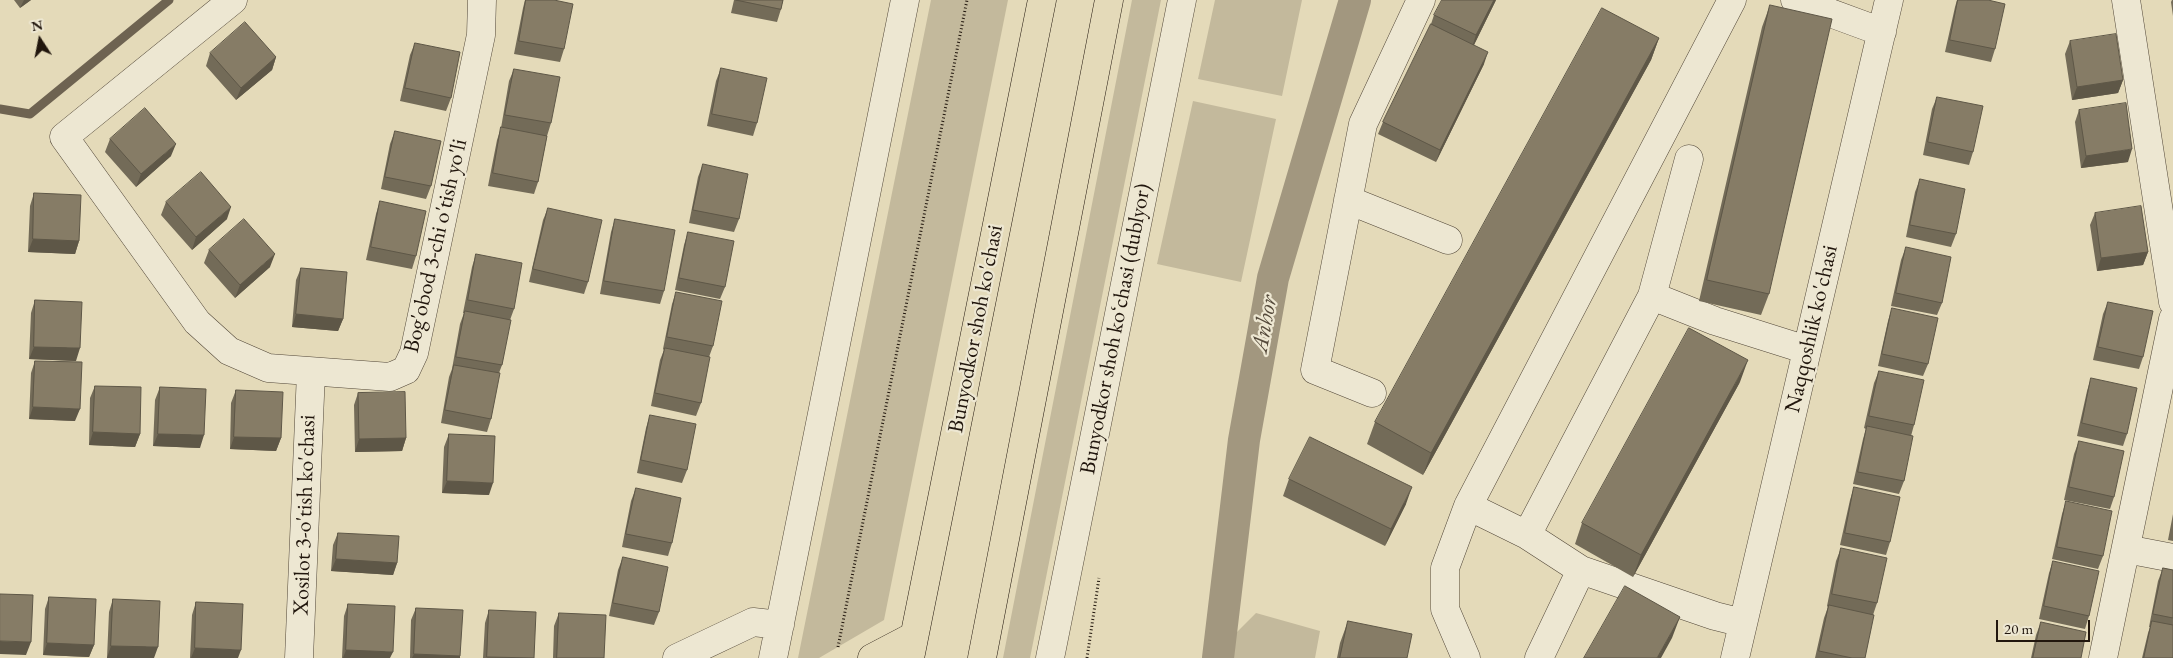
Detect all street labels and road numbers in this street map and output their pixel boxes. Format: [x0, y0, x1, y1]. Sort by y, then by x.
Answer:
street label: Bog'obod 3-chi o'tish yo'li [399, 137, 473, 355]
street label: Bunyodkor shoh koʻchasi (dublyor) [1075, 181, 1157, 477]
street label: Bunyodkor shoh ko'chasi [943, 223, 1009, 435]
street label: Naqqoshlik ko'chasi [1780, 243, 1844, 415]
street label: Xosilot 3-o'tish ko'chasi [288, 414, 322, 616]

